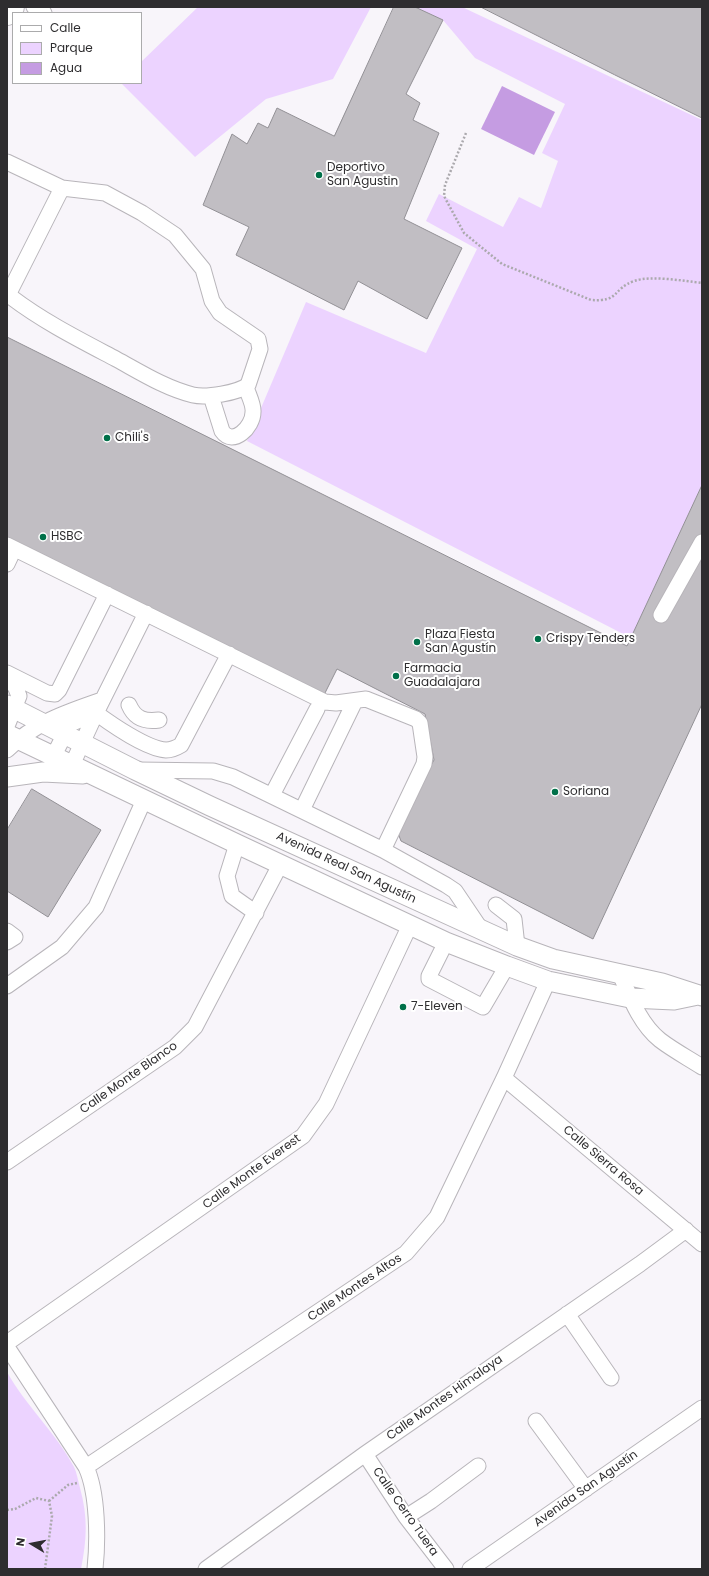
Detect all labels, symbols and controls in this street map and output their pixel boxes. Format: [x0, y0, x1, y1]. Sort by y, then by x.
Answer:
legend [12, 12, 142, 84]
text: Calle [50, 19, 81, 36]
text: Parque [50, 39, 93, 56]
text: Agua [50, 59, 82, 76]
place label: Deportivo San Agustin [327, 161, 398, 189]
marker: Deportivo San Agustin [314, 170, 324, 180]
place label: Chili's [115, 431, 149, 445]
marker: Chili's [102, 433, 112, 443]
place label: HSBC [51, 530, 83, 544]
marker: HSBC [38, 532, 48, 542]
place label: Plaza Fiesta San Agustín [425, 628, 496, 656]
place label: Crispy Tenders [546, 632, 635, 646]
marker: Crispy Tenders [533, 634, 543, 644]
marker: Plaza Fiesta San Agustín [412, 637, 422, 647]
place label: Farmacia Guadalajara [404, 662, 480, 690]
marker: Farmacia Guadalajara [391, 671, 401, 681]
place label: Soriana [563, 785, 609, 799]
marker: Soriana [550, 787, 560, 797]
street label: Avenida Real San Agustín [274, 829, 418, 907]
place label: 7-Eleven [411, 1000, 463, 1014]
marker: 7-Eleven [398, 1002, 408, 1012]
street label: Calle Monte Blanco [77, 1039, 181, 1117]
street label: Calle Sierra Rosa [560, 1123, 646, 1199]
street label: Calle Monte Everest [200, 1132, 304, 1212]
street label: Calle Montes Altos [305, 1251, 405, 1325]
street label: Calle Montes Himalaya [384, 1352, 506, 1444]
street label: Avenida San Agustín [531, 1448, 641, 1530]
street label: Calle Cerro Tuera [369, 1465, 441, 1559]
north arrow [12, 1524, 52, 1564]
text: N [12, 1536, 29, 1547]

